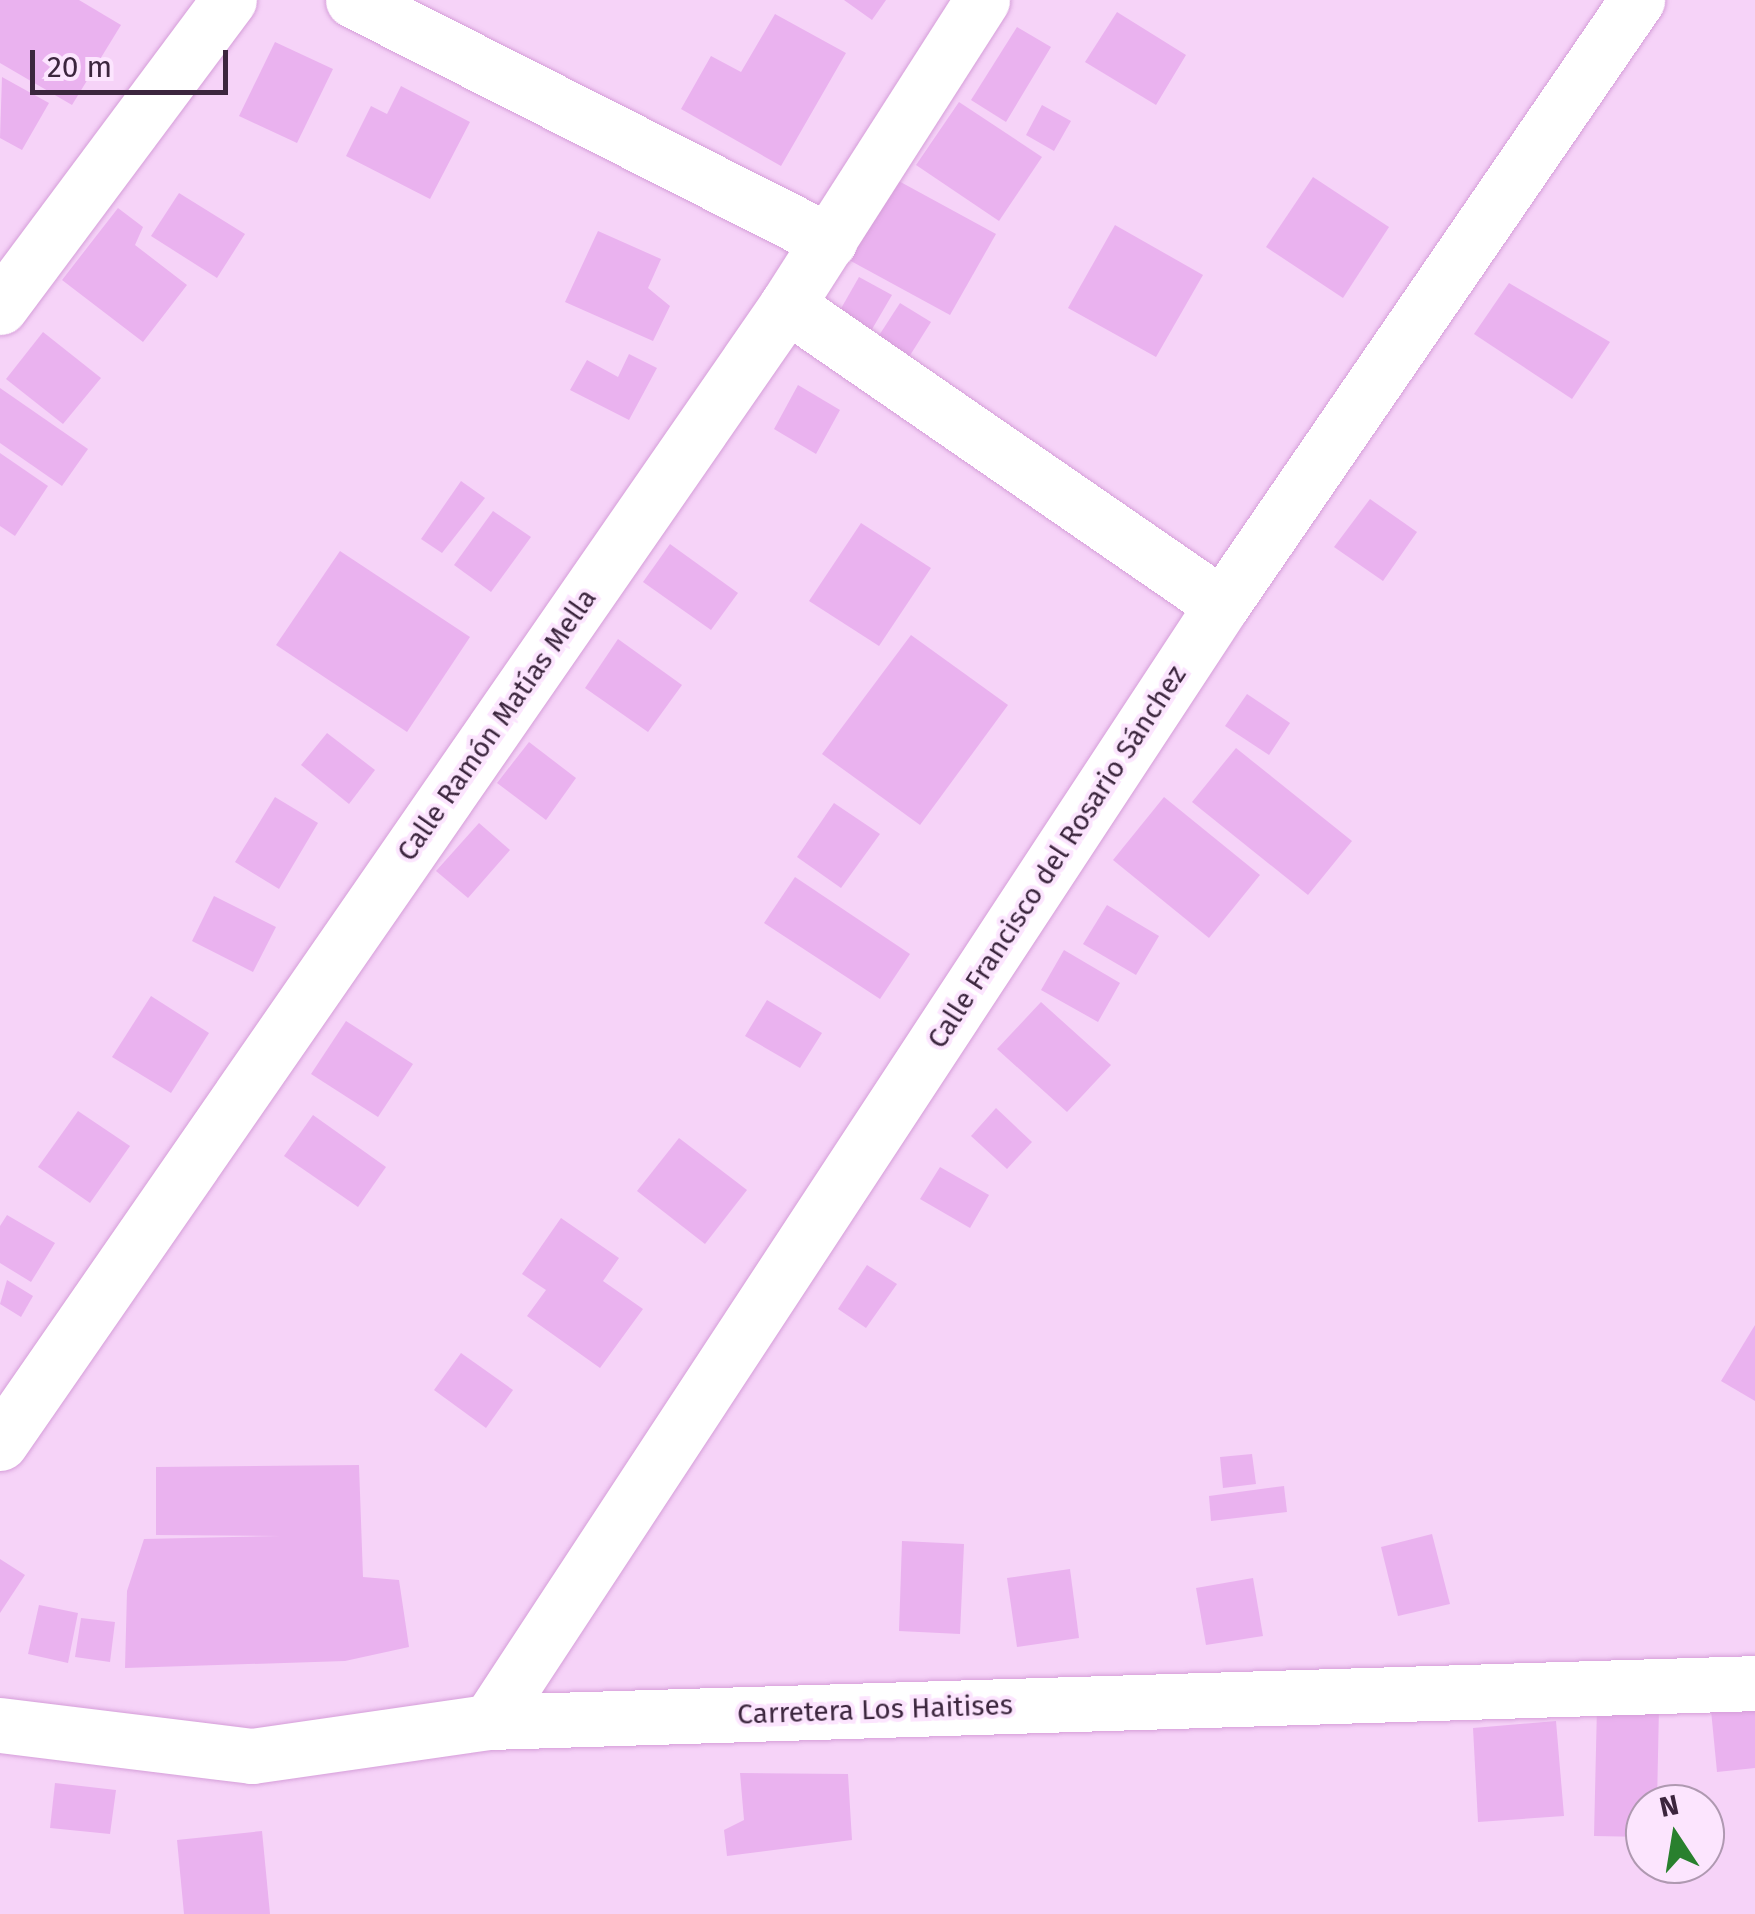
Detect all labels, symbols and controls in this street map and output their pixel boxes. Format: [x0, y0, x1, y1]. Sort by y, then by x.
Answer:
scale bar [35, 30, 232, 92]
text: 20 m [47, 49, 112, 85]
street label: Calle Ramón Matías Mella [390, 583, 604, 867]
street label: Calle Francisco del Rosario Sánchez [921, 659, 1193, 1055]
street label: Carretera Los Haitises [737, 1688, 1013, 1732]
north arrow [1625, 1784, 1725, 1884]
text: N [1657, 1788, 1682, 1824]

